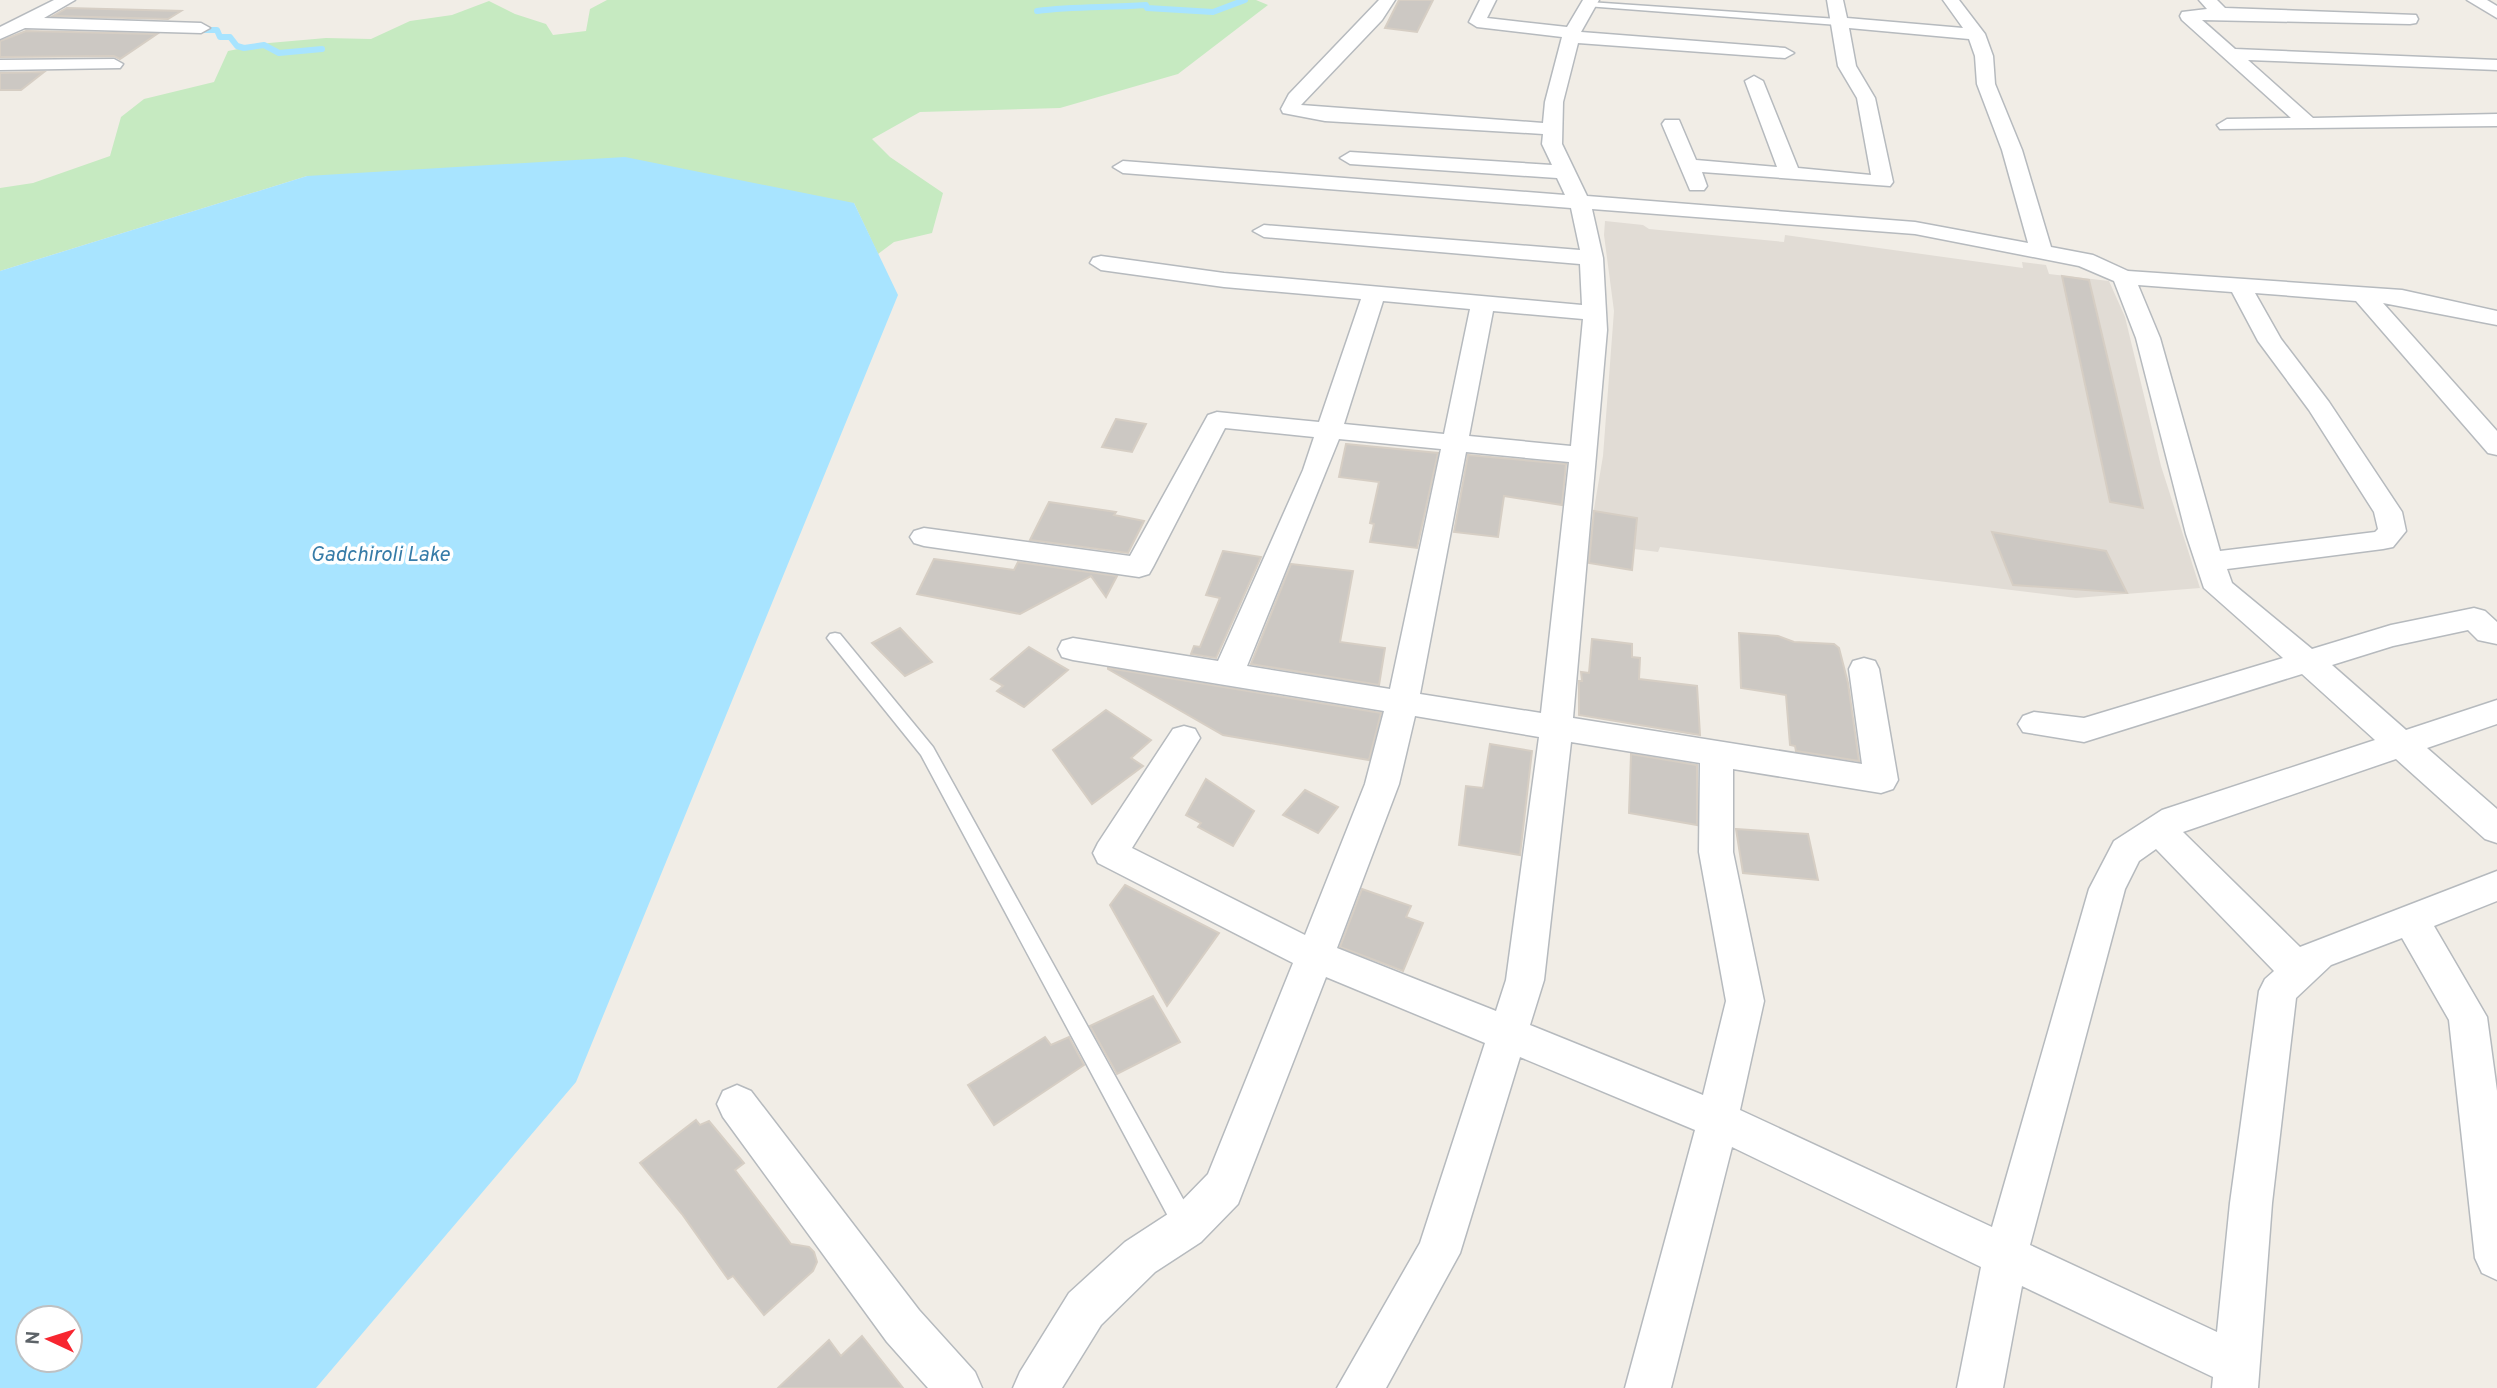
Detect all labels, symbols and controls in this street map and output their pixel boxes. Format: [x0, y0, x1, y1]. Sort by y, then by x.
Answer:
water label: Gadchiroli Lake [310, 542, 451, 569]
north arrow [14, 1304, 84, 1374]
text: N [22, 1330, 46, 1346]

